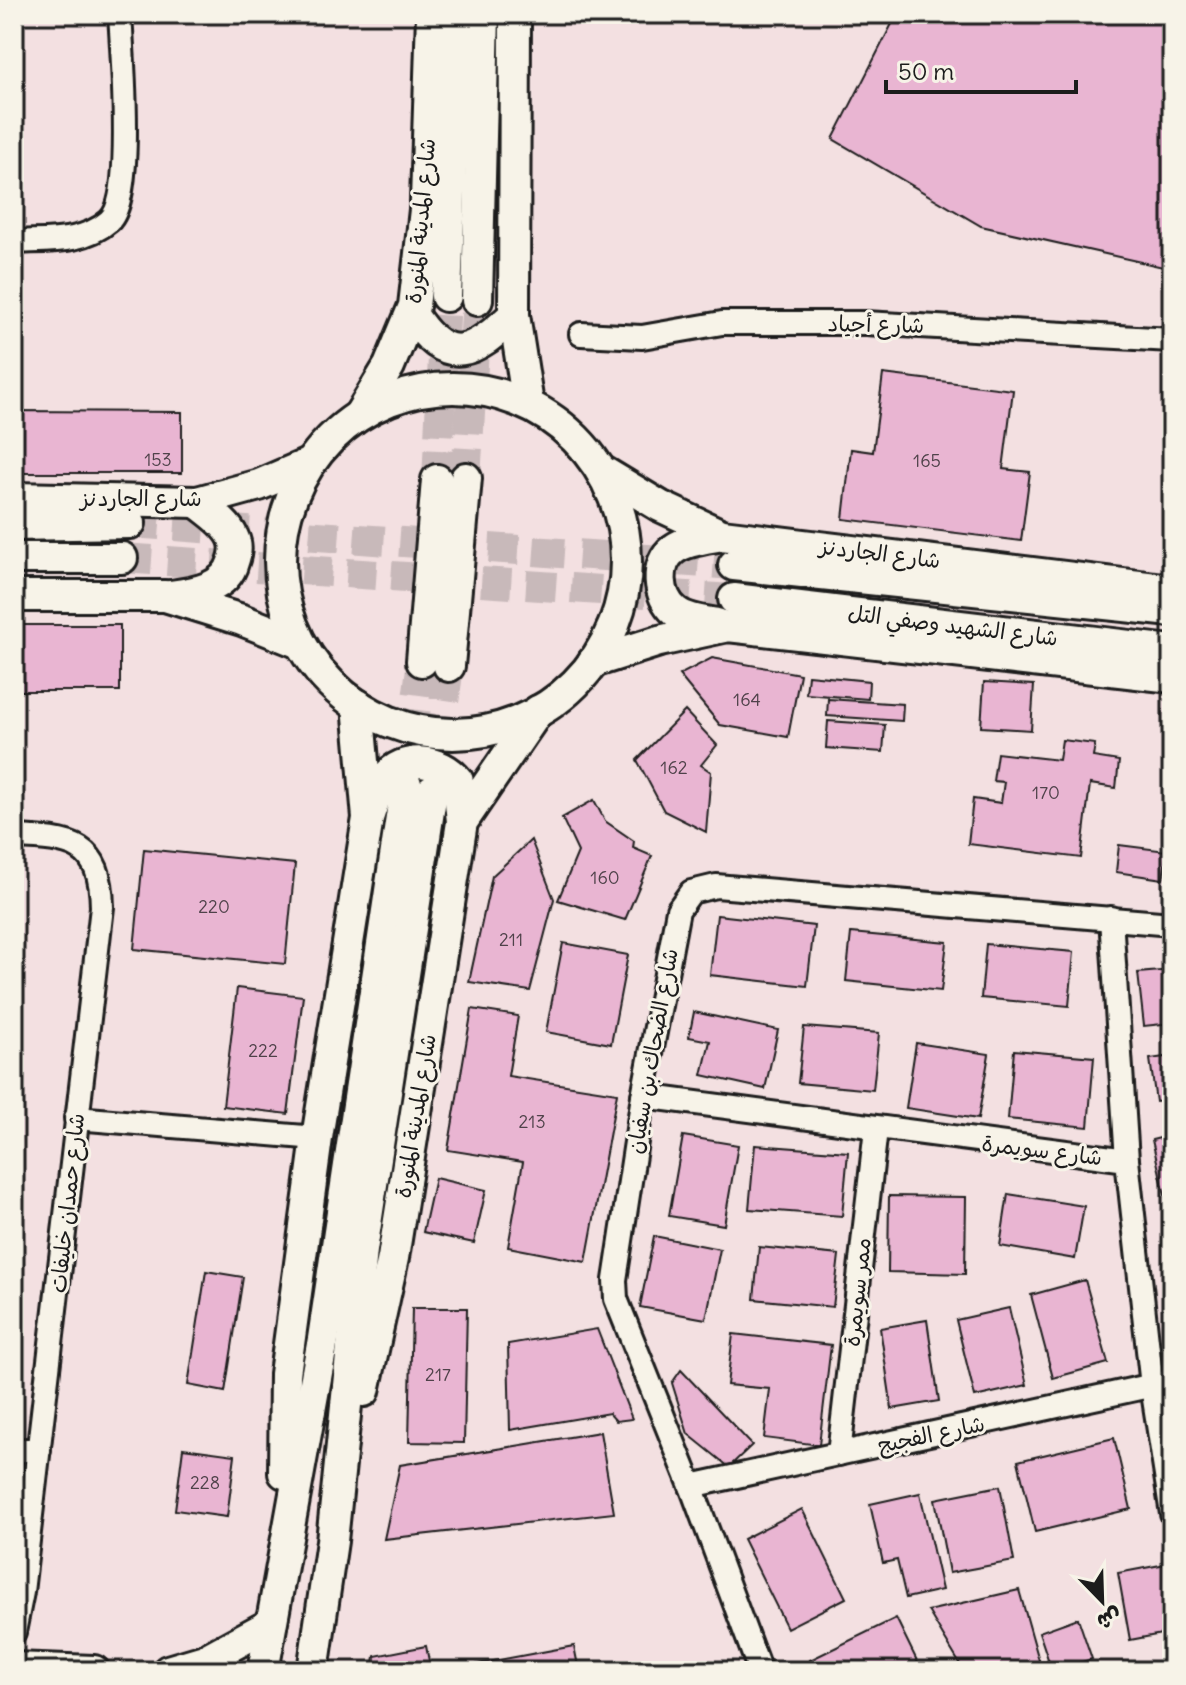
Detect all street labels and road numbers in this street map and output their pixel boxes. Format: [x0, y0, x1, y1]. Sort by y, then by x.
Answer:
street label: شارع المدينة المنورة [399, 137, 443, 305]
street label: شارع أجياد [827, 309, 925, 341]
street label: شارع الجاردنز [78, 484, 202, 514]
street label: شارع الجاردنز [816, 531, 942, 576]
street label: شارع الشهيد وصفي التل [846, 598, 1060, 658]
street label: شارع الضحاك بن سفيان [620, 946, 686, 1156]
street label: شارع المدينة المنورة [388, 1032, 444, 1200]
street label: شارع حمدان خليفات [44, 1112, 92, 1295]
street label: شارع سويمرة [980, 1129, 1104, 1173]
street label: ممر سويمرة [837, 1236, 877, 1348]
street label: شارع الفجيج [875, 1409, 987, 1461]

